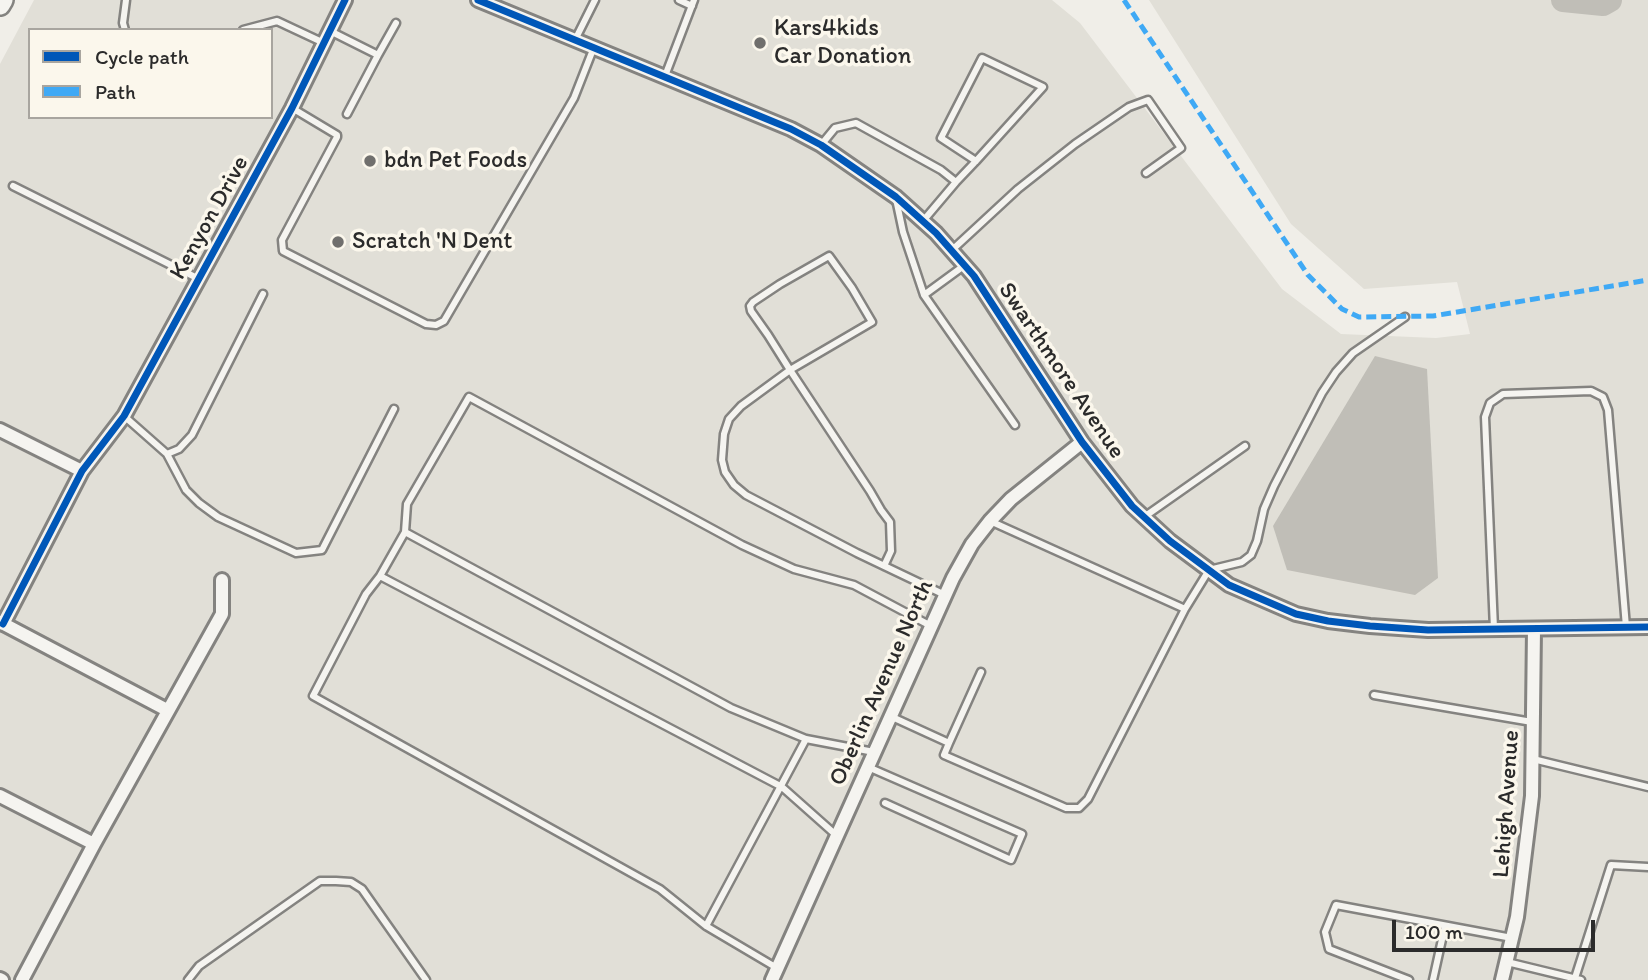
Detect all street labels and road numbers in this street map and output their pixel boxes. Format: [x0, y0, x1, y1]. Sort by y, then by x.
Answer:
street label: Kenyon Drive [164, 151, 256, 285]
street label: Swarthmore Avenue [991, 277, 1131, 465]
street label: Oberlin Avenue North [824, 576, 940, 790]
street label: Lehigh Avenue [1487, 729, 1527, 879]

